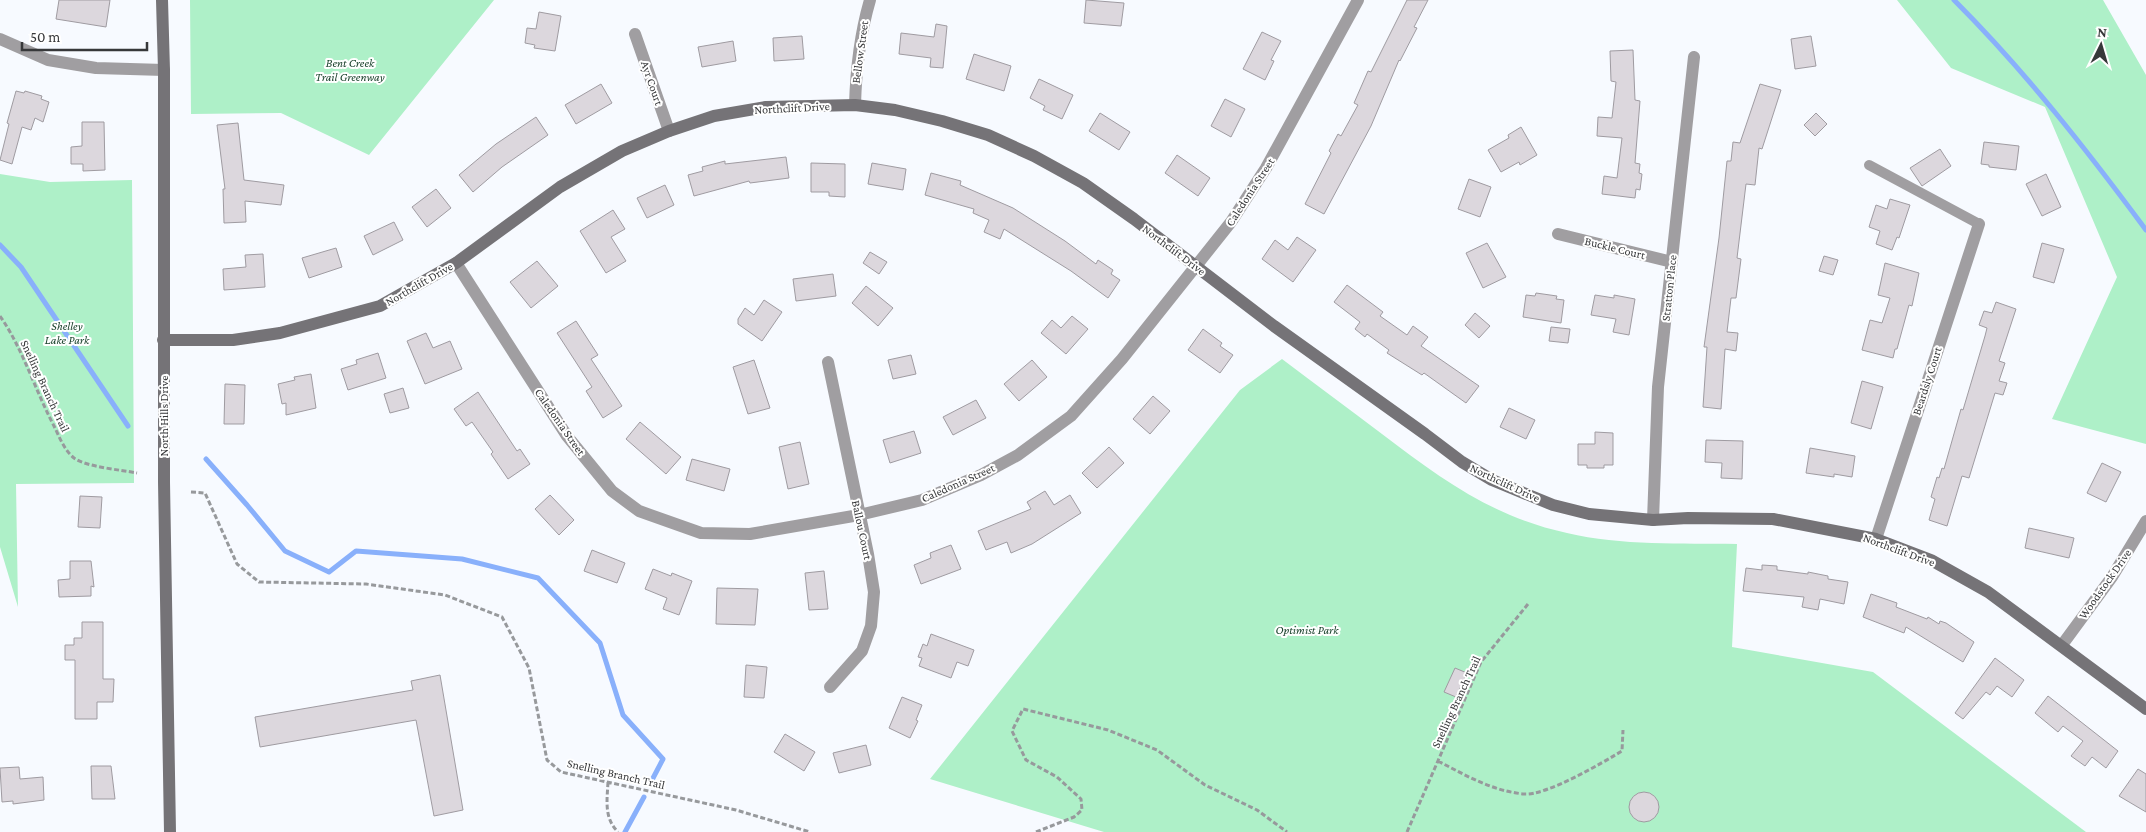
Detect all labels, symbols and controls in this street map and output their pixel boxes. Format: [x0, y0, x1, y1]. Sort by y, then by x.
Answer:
street label: Bellow Street [849, 19, 871, 84]
scale bar [22, 20, 148, 52]
north arrow [2076, 20, 2126, 70]
text: N [2097, 24, 2108, 40]
text: 50 m [30, 29, 60, 45]
park label: Bent Creek Trail Greenway [315, 56, 385, 84]
street label: Ayr Court [638, 59, 666, 108]
street label: Northclift Drive [754, 99, 830, 117]
street label: Caledonia Street [1223, 154, 1278, 229]
street label: Northclift Drive [1140, 222, 1208, 278]
street label: Buckle Court [1583, 234, 1648, 263]
street label: Stratton Place [1659, 254, 1679, 322]
street label: Northclift Drive [383, 259, 455, 309]
park label: Shelley Lake Park [45, 319, 90, 347]
street label: Snelling Branch Trail [18, 338, 72, 434]
street label: Beardsly Court [1909, 344, 1945, 417]
street label: North Hills Drive [157, 375, 171, 457]
street label: Caledonia Street [532, 386, 589, 459]
street label: Caledonia Street [919, 460, 998, 505]
street label: Northclift Drive [1468, 461, 1542, 505]
street label: Ballou Court [849, 499, 875, 562]
street label: Northclift Drive [1861, 531, 1937, 569]
street label: Woodstock Drive [2076, 546, 2134, 622]
park label: Optimist Park [1276, 623, 1339, 637]
street label: Snelling Branch Trail [1429, 654, 1483, 750]
street label: Snelling Branch Trail [566, 756, 666, 792]

